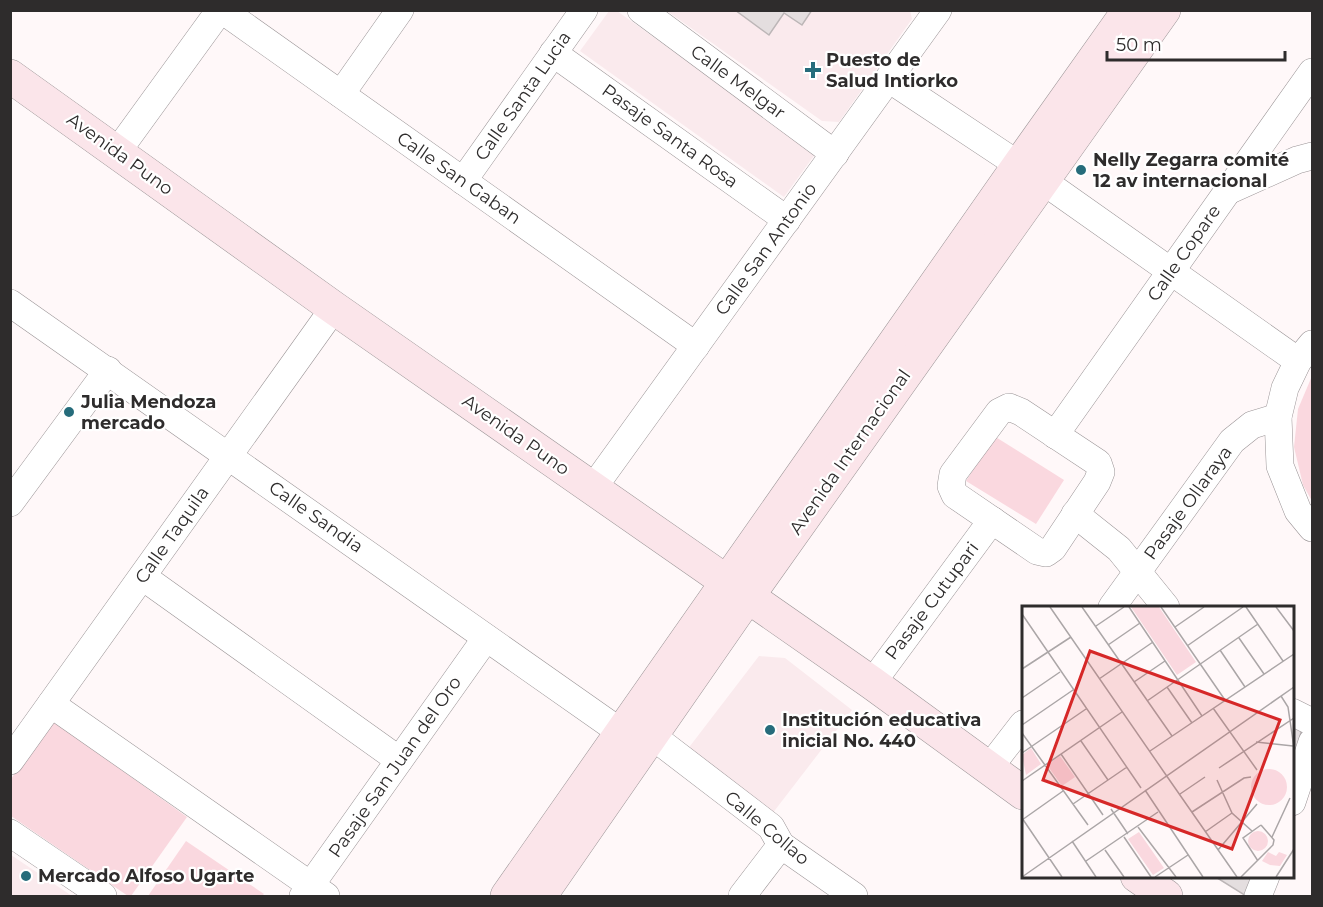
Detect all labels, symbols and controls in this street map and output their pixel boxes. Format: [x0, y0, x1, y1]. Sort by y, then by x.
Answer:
scale bar [1107, 24, 1286, 62]
street label: Calle Santa Lucia [470, 27, 576, 165]
text: 50 m [1116, 34, 1162, 56]
street label: Calle Melgar [686, 40, 790, 124]
place label: Puesto de Salud Intiorko [826, 49, 958, 92]
marker: Puesto de Salud Intiorko [804, 61, 822, 79]
street label: Pasaje Santa Rosa [598, 79, 742, 193]
street label: Avenida Puno [63, 108, 177, 200]
street label: Calle San Gaban [393, 127, 525, 229]
place label: Nelly Zegarra comité 12 av internacional [1093, 149, 1289, 192]
marker: Nelly Zegarra comité 12 av internacional [1074, 163, 1088, 177]
street label: Calle San Antonio [710, 178, 822, 320]
street label: Calle Copare [1143, 200, 1225, 306]
street label: Avenida Internacional [785, 365, 915, 539]
street label: Avenida Puno [458, 390, 574, 480]
place label: Julia Mendoza mercado [80, 391, 216, 434]
marker: Julia Mendoza mercado [62, 405, 76, 419]
street label: Pasaje Ollaraya [1139, 442, 1237, 564]
street label: Calle Sandia [265, 476, 367, 558]
street label: Calle Taquila [130, 482, 214, 588]
street label: Pasaje Cutupari [881, 538, 983, 664]
inset map [1022, 606, 1293, 877]
street label: Pasaje San Juan del Oro [324, 672, 466, 862]
place label: Institución educativa inicial No. 440 [782, 709, 981, 752]
marker: Institución educativa inicial No. 440 [763, 723, 777, 737]
street label: Calle Collao [720, 786, 814, 870]
place label: Mercado Alfoso Ugarte [38, 865, 254, 887]
marker: Mercado Alfoso Ugarte [19, 869, 33, 883]

